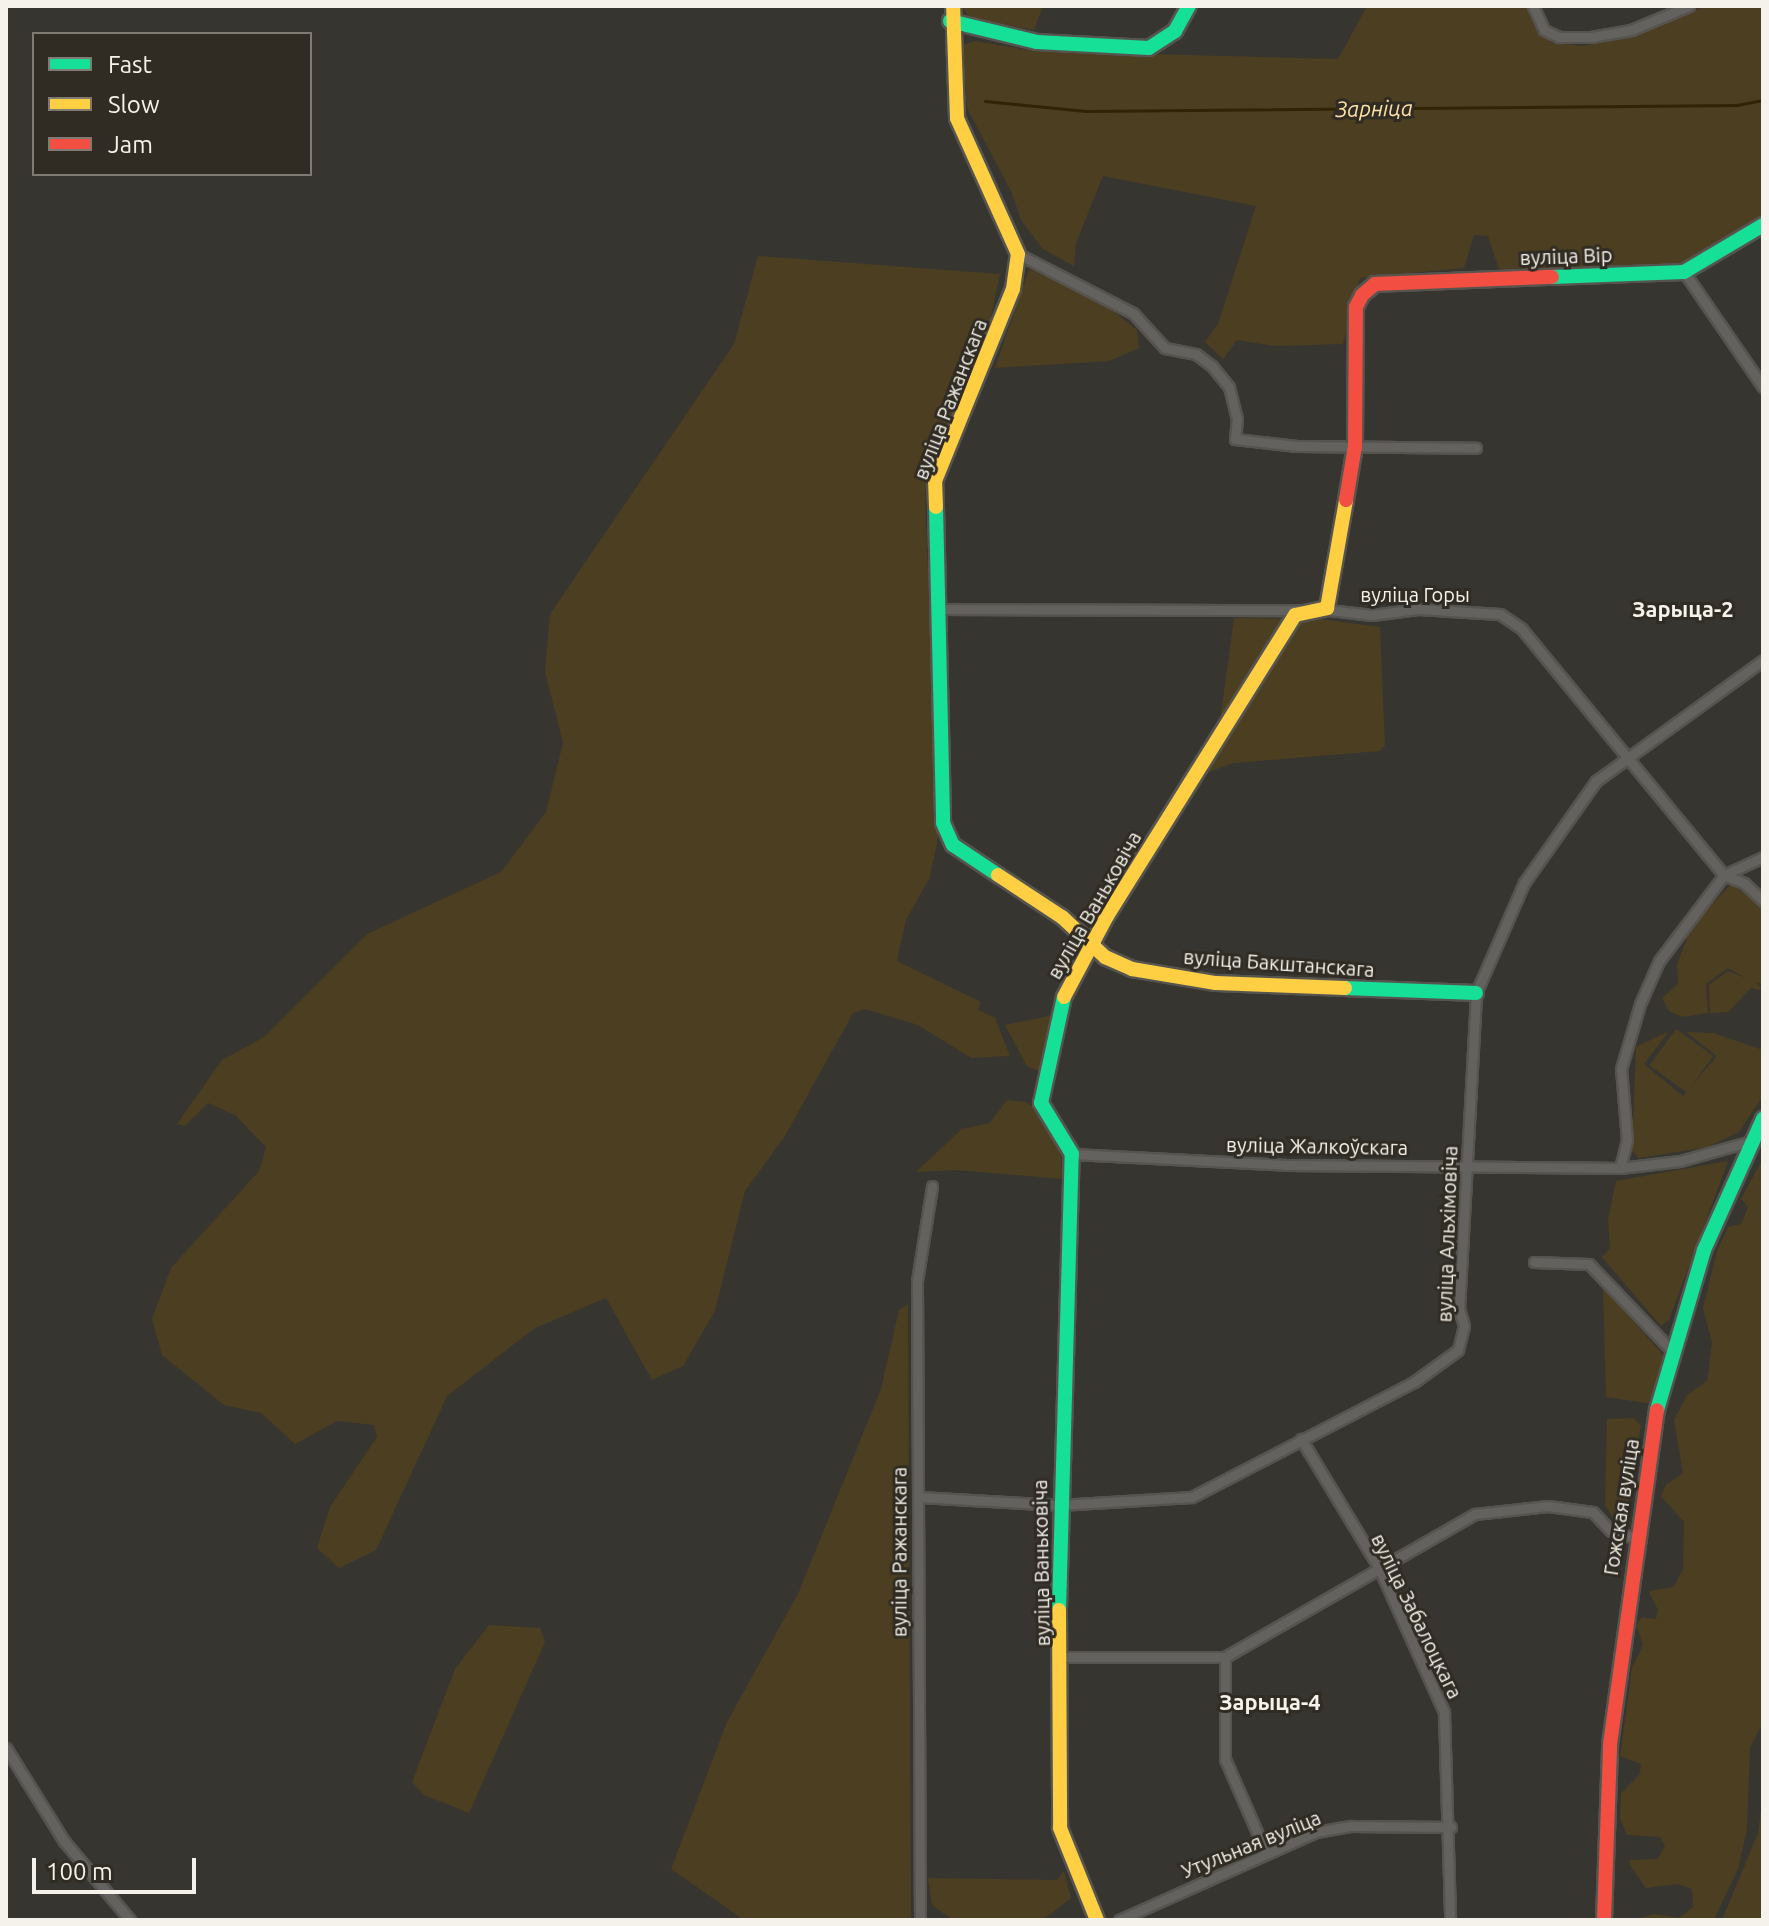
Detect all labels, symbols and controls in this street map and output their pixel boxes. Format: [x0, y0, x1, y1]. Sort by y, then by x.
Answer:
legend [32, 32, 312, 176]
text: Fast [108, 51, 152, 78]
text: Slow [108, 91, 160, 118]
water label: Зарніца [1335, 94, 1413, 122]
text: Jam [108, 131, 153, 158]
street label: вуліца Вір [1519, 242, 1613, 270]
street label: вуліца Ражанскага [908, 315, 992, 483]
street label: вуліца Горы [1360, 582, 1470, 606]
district label: Зарыца-2 [1632, 596, 1734, 622]
street label: вуліца Ваньковіча [1042, 827, 1146, 983]
street label: вуліца Бакштанскага [1183, 944, 1375, 982]
street label: вуліца Жалкоўскага [1226, 1132, 1408, 1160]
street label: вуліца Альхімовіча [1432, 1145, 1462, 1323]
street label: Гожская вуліца [1598, 1437, 1644, 1577]
street label: вуліца Ражанскага [887, 1467, 911, 1637]
street label: вуліца Ваньковіча [1028, 1479, 1054, 1647]
street label: вуліца Забалоцкага [1367, 1529, 1467, 1703]
district label: Зарыца-4 [1219, 1689, 1321, 1715]
street label: Утульная вуліца [1178, 1805, 1324, 1883]
scale bar [36, 1842, 200, 1892]
text: 100 m [46, 1858, 113, 1885]

